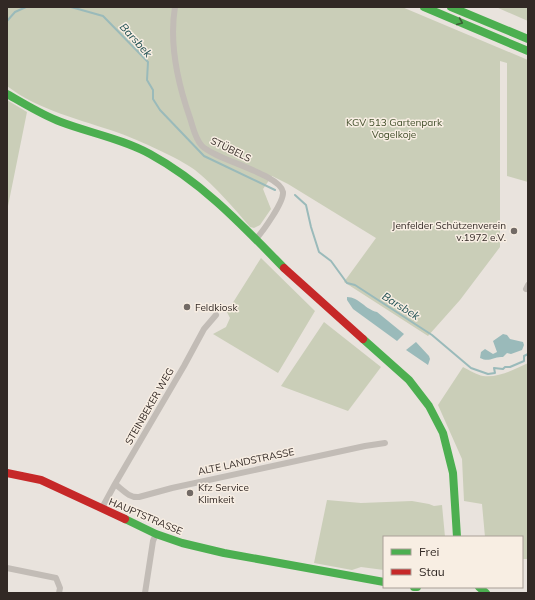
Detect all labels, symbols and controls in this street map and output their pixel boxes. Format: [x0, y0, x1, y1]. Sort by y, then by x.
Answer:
one-way arrow [457, 18, 464, 26]
water label: Barsbek [117, 20, 155, 60]
park label: KGV 513 Gartenpark Vogelkoje [346, 116, 443, 141]
street label: STÜBELS [208, 134, 253, 165]
place label: Jenfelder Schützenverein v.1972 e.V. [392, 219, 506, 244]
marker: Jenfelder Schützenverein v.1972 e.V. [509, 226, 519, 236]
water label: Barsbek [380, 289, 423, 323]
place label: Feldkiosk [195, 301, 238, 314]
marker: Feldkiosk [182, 302, 192, 312]
street label: STEINBEKER WEG [122, 365, 177, 447]
street label: ALTE LANDSTRASSE [197, 445, 296, 478]
place label: Kfz Service Klimkeit [198, 481, 249, 506]
marker: Kfz Service Klimkeit [185, 488, 195, 498]
street label: HAUPTSTRASSE [107, 495, 185, 538]
legend [383, 536, 523, 588]
text: Frei [419, 544, 439, 559]
text: Stau [419, 564, 445, 579]

